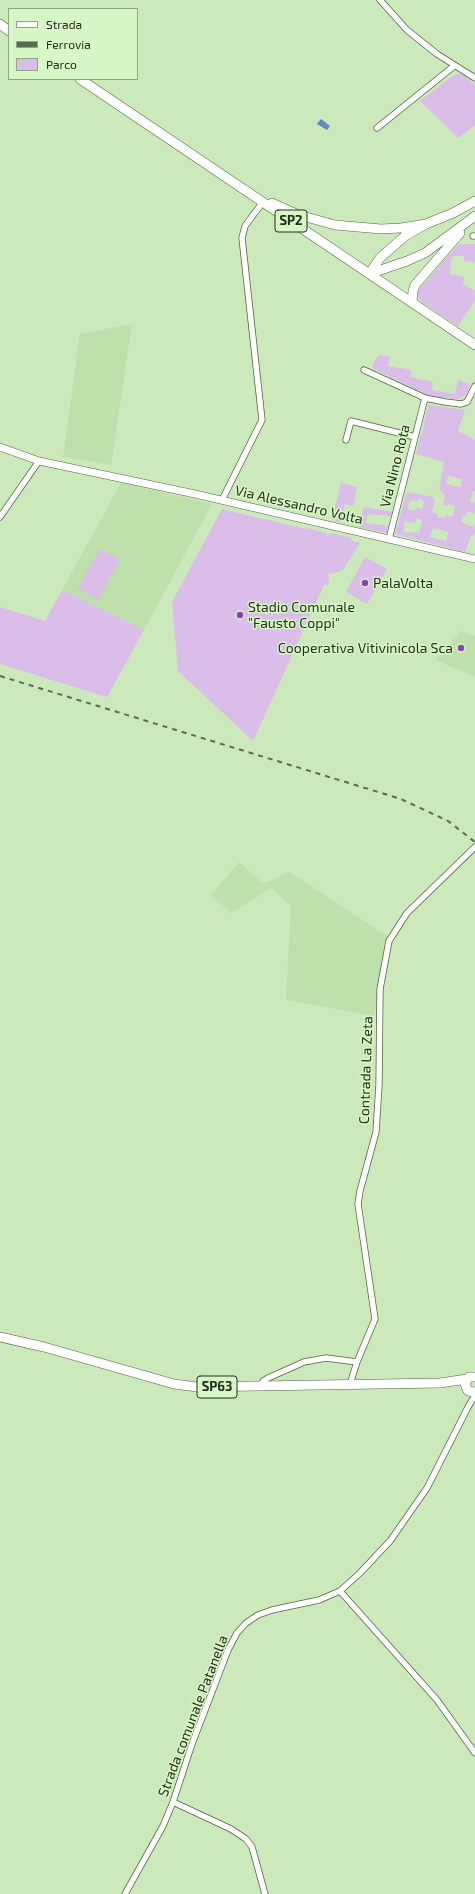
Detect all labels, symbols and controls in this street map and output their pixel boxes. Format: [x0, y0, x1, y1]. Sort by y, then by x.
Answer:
legend [8, 8, 138, 80]
text: Strada [46, 17, 82, 31]
text: Ferrovia [46, 37, 91, 51]
text: Parco [46, 57, 77, 71]
road number: SP2 [275, 210, 307, 232]
street label: Via Nino Rota [377, 423, 413, 509]
street label: Via Alessandro Volta [233, 482, 365, 528]
place label: PalaVolta [373, 575, 433, 591]
marker: PalaVolta [360, 578, 370, 588]
place label: Stadio Comunale "Fausto Coppi" [248, 599, 355, 632]
marker: Stadio Comunale "Fausto Coppi" [235, 610, 245, 620]
place label: Cooperativa Vitivinicola Sca [278, 640, 453, 656]
marker: Cooperativa Vitivinicola Sca [456, 643, 466, 653]
street label: Contrada La Zeta [356, 1016, 376, 1124]
road number: SP63 [197, 1376, 237, 1398]
street label: Strada comunale Patanella [154, 1633, 232, 1799]

